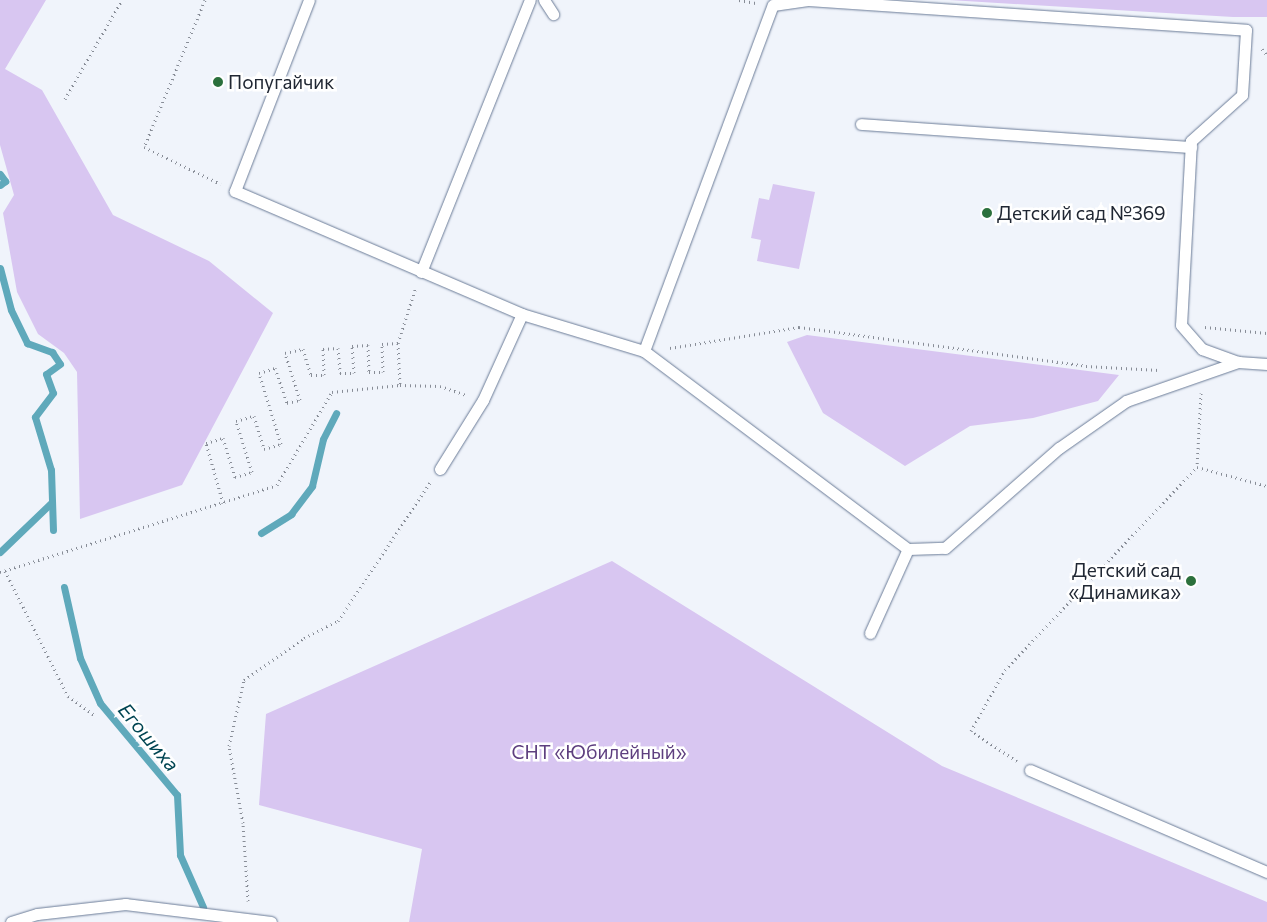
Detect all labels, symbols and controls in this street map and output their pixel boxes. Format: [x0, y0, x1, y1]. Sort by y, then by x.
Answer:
place label: Попугайчик [228, 71, 334, 93]
marker: Попугайчик [212, 76, 224, 88]
place label: Детский сад №369 [997, 202, 1166, 224]
marker: Детский сад №369 [981, 207, 993, 219]
place label: Детский сад «Динамика» [1069, 559, 1181, 603]
marker: Детский сад «Динамика» [1185, 575, 1197, 587]
water label: Егошиха [114, 698, 184, 776]
park label: СНТ «Юбилейный» [511, 741, 687, 763]

